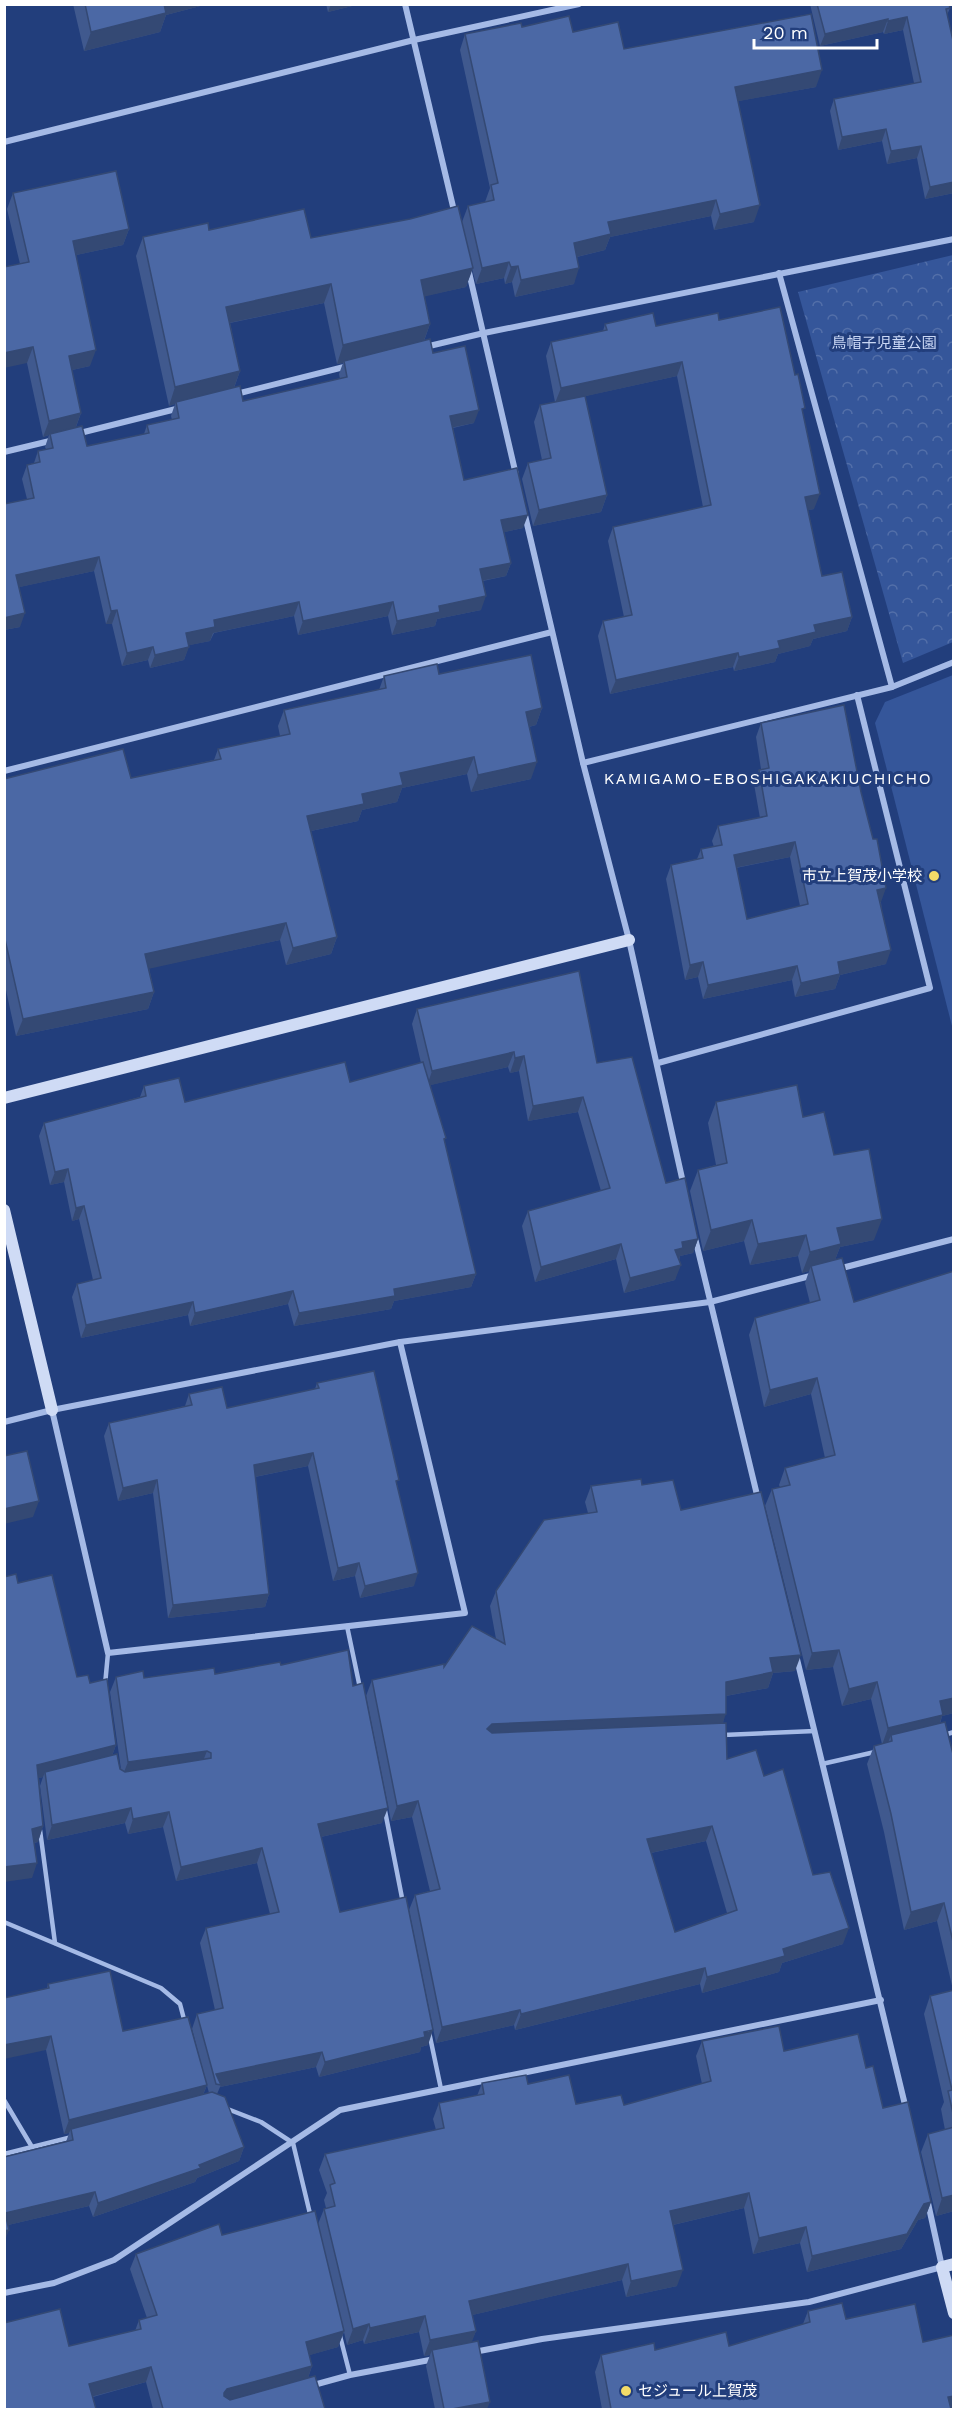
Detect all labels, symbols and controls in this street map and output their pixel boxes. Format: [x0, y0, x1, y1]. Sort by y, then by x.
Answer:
scale bar [754, 12, 877, 50]
text: 20 m [763, 22, 808, 43]
park label: 鳥帽子児童公園 [831, 334, 937, 352]
district label: KAMIGAMO-EBOSHIGAKAKIUCHICHO [604, 769, 932, 788]
place label: 市立上賀茂小学校 [802, 867, 922, 885]
marker: 市立上賀茂小学校 [927, 869, 941, 883]
place label: セジュール上賀茂 [638, 2382, 757, 2400]
marker: セジュール上賀茂 [619, 2384, 633, 2398]

